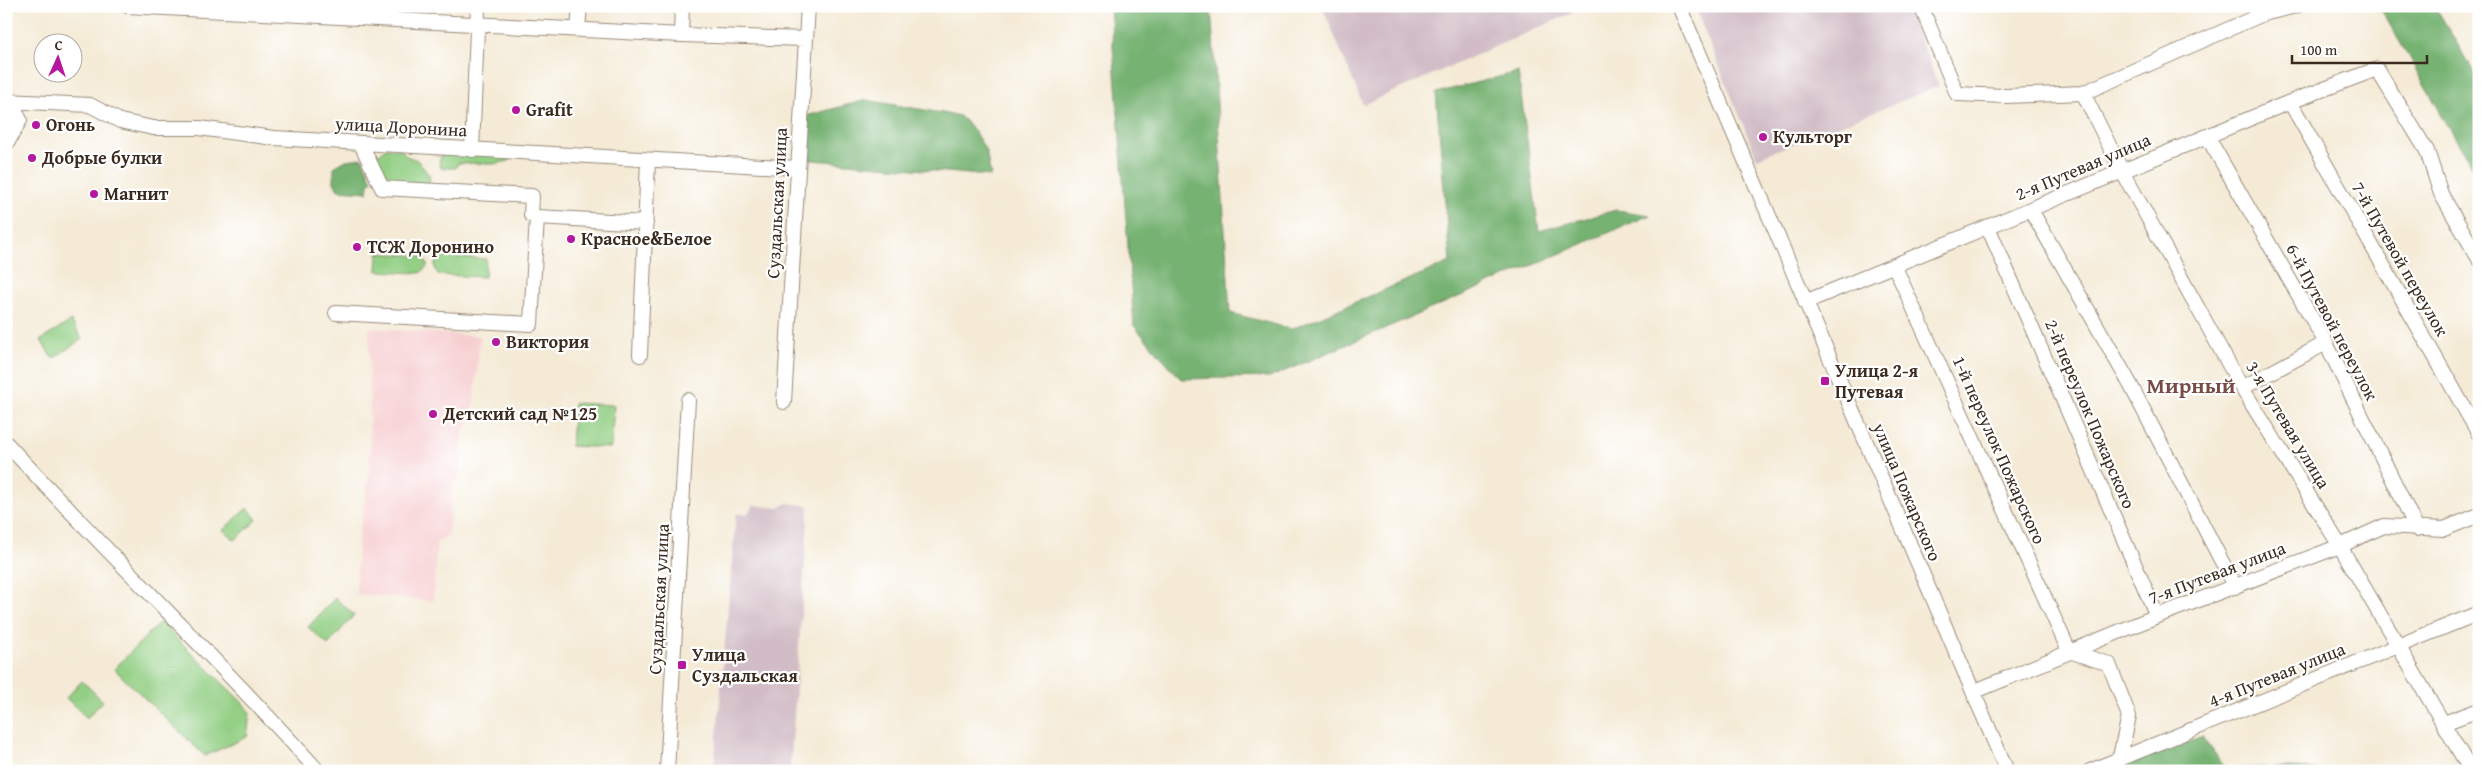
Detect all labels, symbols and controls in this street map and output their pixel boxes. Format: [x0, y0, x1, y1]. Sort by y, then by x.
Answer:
north arrow [32, 32, 82, 82]
scale bar [2292, 32, 2428, 64]
text: С [54, 35, 63, 55]
text: 100 m [2300, 39, 2338, 60]
place label: Grafit [526, 96, 573, 123]
marker: Grafit [510, 104, 522, 116]
street label: улица Доронина [333, 110, 468, 143]
place label: Огонь [46, 111, 95, 138]
marker: Огонь [30, 119, 42, 131]
place label: Культорг [1773, 123, 1852, 150]
street label: Суздальская улица [759, 126, 794, 279]
street label: 2-я Путевая улица [2011, 126, 2155, 207]
marker: Культорг [1757, 131, 1769, 143]
place label: Добрые булки [41, 144, 162, 171]
marker: Добрые булки [26, 152, 38, 164]
street label: 7-й Путевой переулок [2345, 176, 2456, 342]
place label: Магнит [104, 180, 169, 207]
marker: Магнит [88, 188, 100, 200]
place label: Красное&Белое [581, 225, 712, 252]
place label: ТСЖ Доронино [367, 233, 495, 260]
marker: Красное&Белое [565, 233, 577, 245]
street label: 6-й Путевой переулок [2280, 238, 2386, 406]
marker: ТСЖ Доронино [351, 241, 363, 253]
street label: 2-й переулок Пожарского [2038, 315, 2143, 513]
place label: Виктория [506, 328, 589, 355]
marker: Виктория [490, 336, 502, 348]
street label: 1-й переулок Пожарского [1946, 351, 2053, 548]
street label: 3-я Путевая улица [2240, 356, 2338, 494]
place label: Улица 2-я Путевая [1835, 357, 1918, 405]
district label: Мирный [2146, 369, 2236, 401]
marker: Улица 2-я Путевая [1819, 375, 1831, 387]
place label: Детский сад №125 [442, 400, 597, 427]
marker: Детский сад №125 [427, 408, 439, 420]
street label: улица Пожарского [1866, 417, 1949, 565]
street label: Суздальская улица [641, 522, 676, 675]
street label: 7-я Путевая улица [2144, 534, 2290, 611]
street label: 4-я Путевая улица [2205, 635, 2349, 714]
place label: Улица Суздальская [692, 641, 798, 689]
marker: Улица Суздальская [676, 659, 688, 671]

